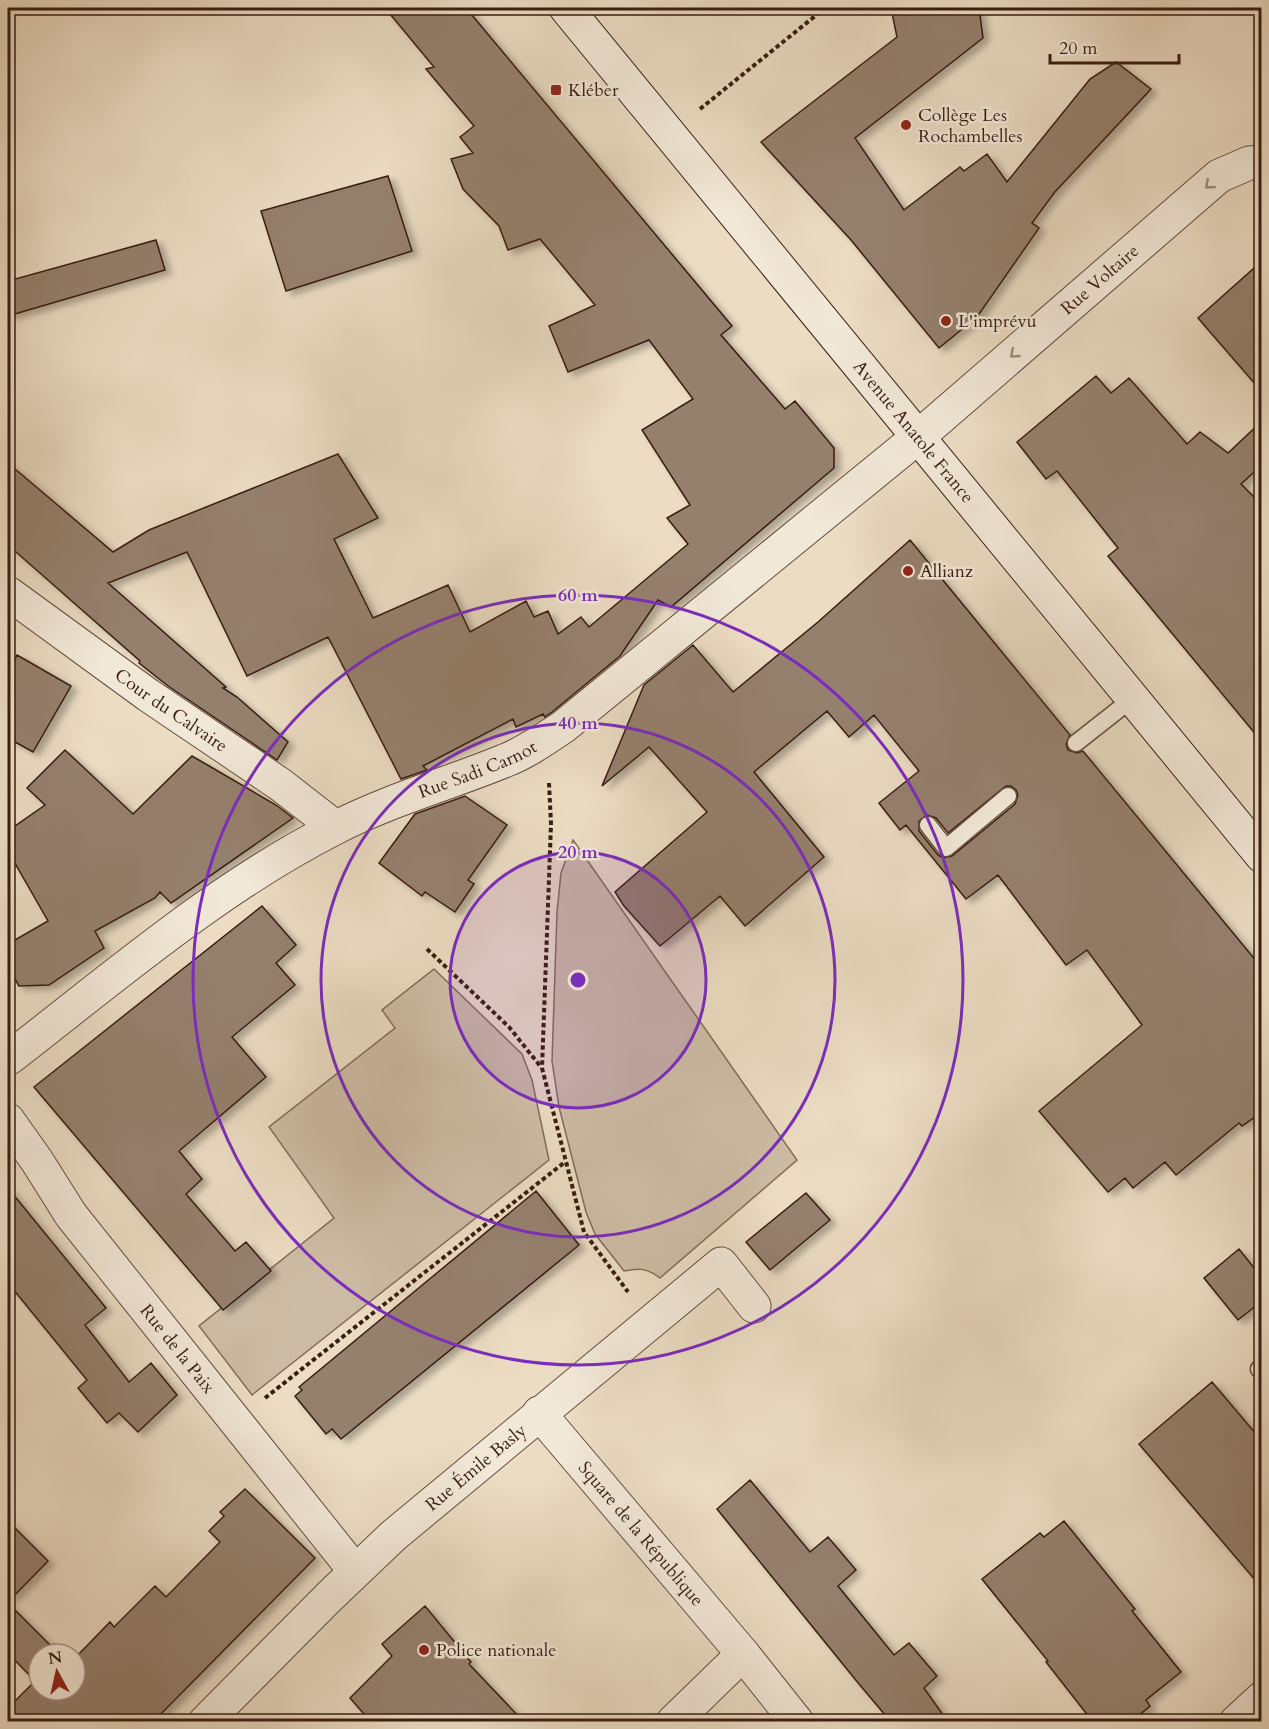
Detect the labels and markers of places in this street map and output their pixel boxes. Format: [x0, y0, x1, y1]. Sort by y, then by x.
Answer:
place label: Kléber [568, 78, 619, 103]
marker: Kléber [549, 83, 563, 97]
place label: Collège Les Rochambelles [918, 103, 1022, 149]
marker: Collège Les Rochambelles [899, 118, 913, 132]
place label: L'imprévu [958, 309, 1037, 334]
marker: L'imprévu [939, 314, 953, 328]
place label: Allianz [920, 559, 973, 584]
marker: Allianz [901, 564, 915, 578]
centre of rings [568, 970, 588, 990]
place label: Police nationale [436, 1638, 556, 1663]
marker: Police nationale [417, 1643, 431, 1657]

